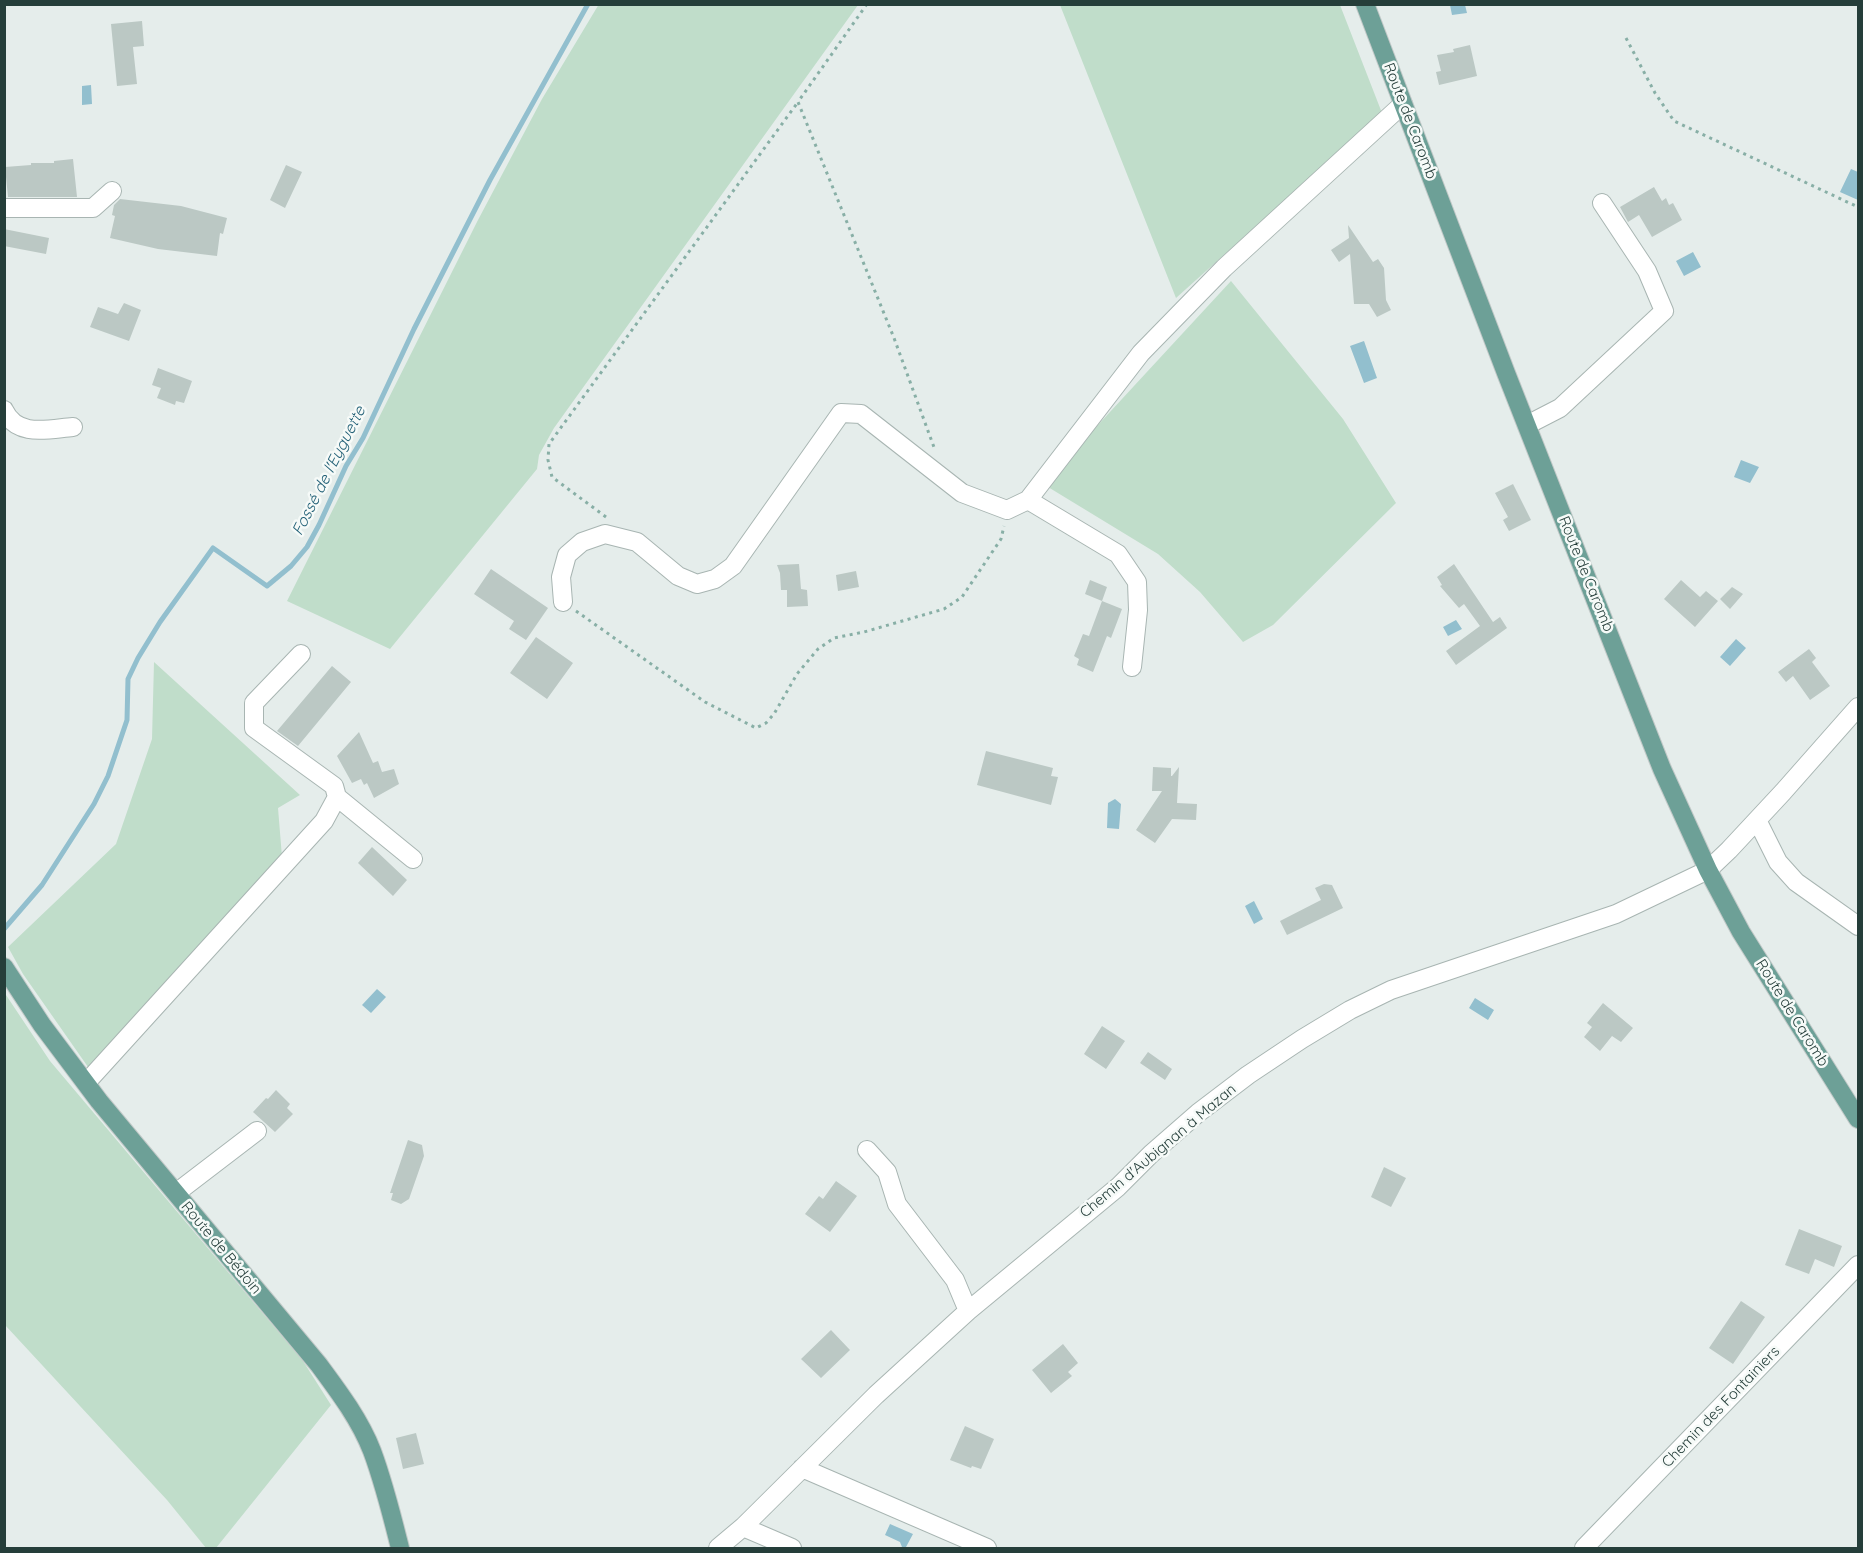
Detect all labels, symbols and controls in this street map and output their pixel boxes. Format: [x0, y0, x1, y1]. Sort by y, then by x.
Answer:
street label: Route de Caromb [1380, 60, 1440, 182]
water label: Fossé de l'Eyguette [288, 403, 370, 539]
street label: Route de Caromb [1555, 514, 1617, 634]
street label: Route de Caromb [1752, 956, 1832, 1070]
street label: Chemin d'Aubignan à Mazan [1076, 1080, 1240, 1222]
street label: Route de Bédoin [177, 1198, 265, 1298]
street label: Chemin des Fontainiers [1658, 1343, 1784, 1471]

